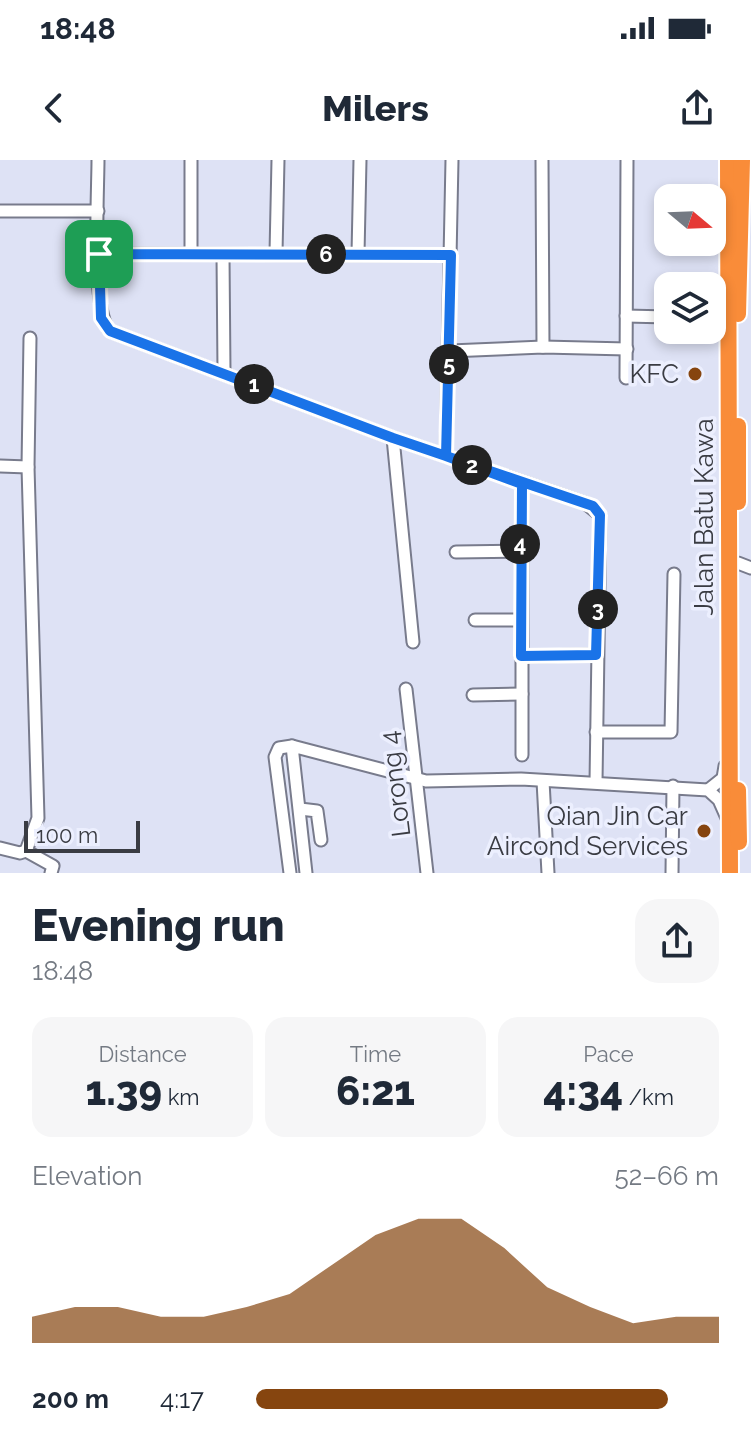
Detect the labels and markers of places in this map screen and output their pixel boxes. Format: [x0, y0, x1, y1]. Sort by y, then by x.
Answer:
pin [65, 220, 133, 288]
pin: 6 [306, 234, 346, 274]
pin: 5 [429, 344, 469, 384]
place label: KFC [629, 359, 679, 389]
pin: 1 [234, 364, 274, 404]
marker: KFC [686, 365, 704, 383]
pin: 2 [452, 445, 492, 485]
pin: 4 [500, 524, 540, 564]
pin: 3 [578, 589, 618, 629]
place label: Qian Jin Car Aircond Services [487, 801, 688, 861]
marker: Qian Jin Car Aircond Services [695, 822, 713, 840]

